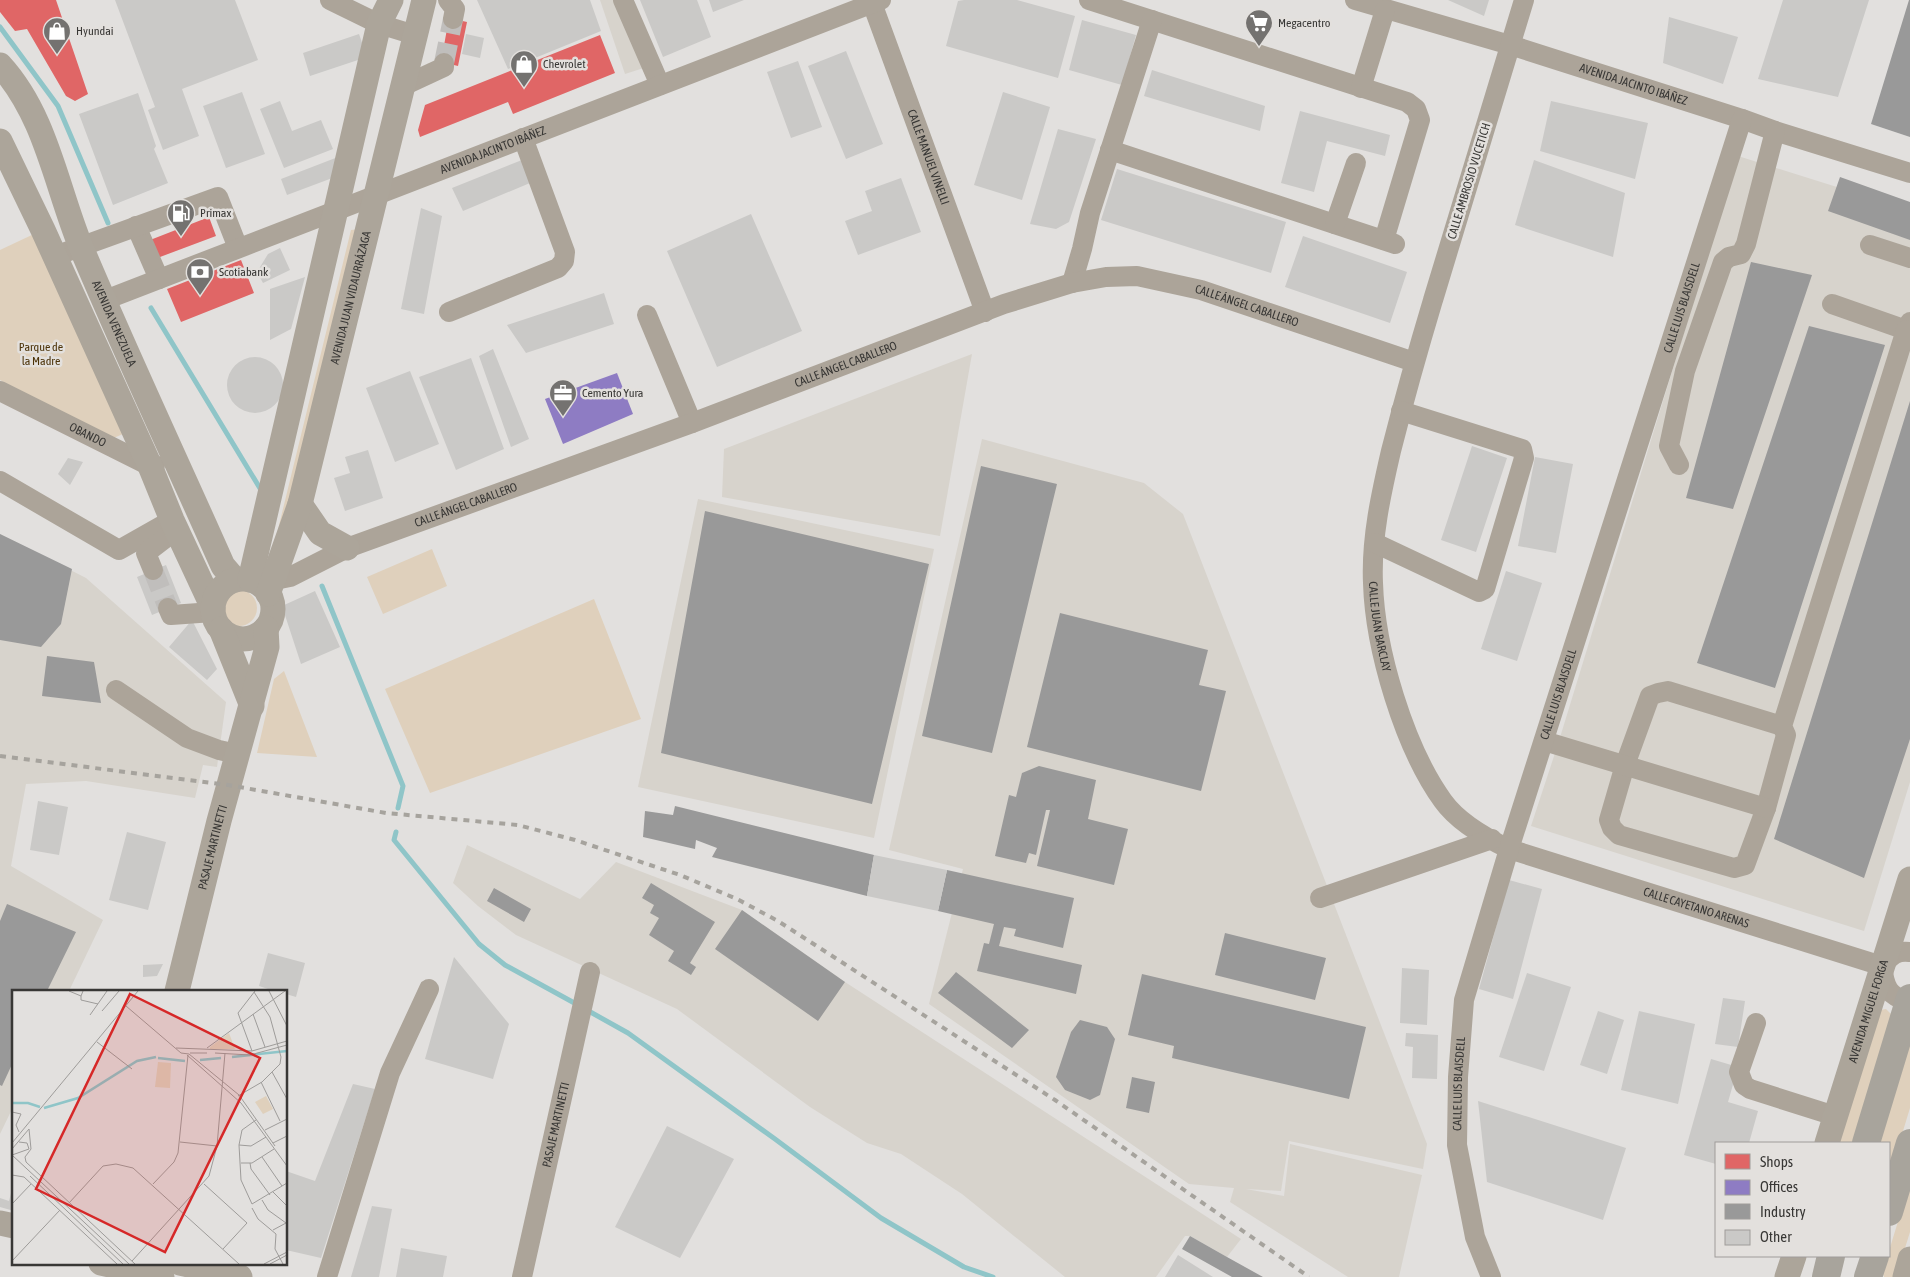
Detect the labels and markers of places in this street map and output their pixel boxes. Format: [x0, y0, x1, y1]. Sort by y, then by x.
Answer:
supermarket icon: Megacentro [1244, 8, 1274, 47]
shop icon: Hyundai [42, 16, 72, 55]
place label: Megacentro [1278, 16, 1331, 30]
place label: Hyundai [76, 24, 114, 38]
shop icon: Chevrolet [509, 49, 539, 88]
place label: Chevrolet [543, 57, 586, 71]
fuel station icon: Primax [166, 198, 196, 237]
place label: Primax [200, 206, 231, 220]
bank icon: Scotiabank [185, 257, 215, 296]
place label: Scotiabank [219, 265, 269, 279]
office icon: Cemento Yura [548, 378, 578, 417]
place label: Cemento Yura [582, 386, 643, 400]

